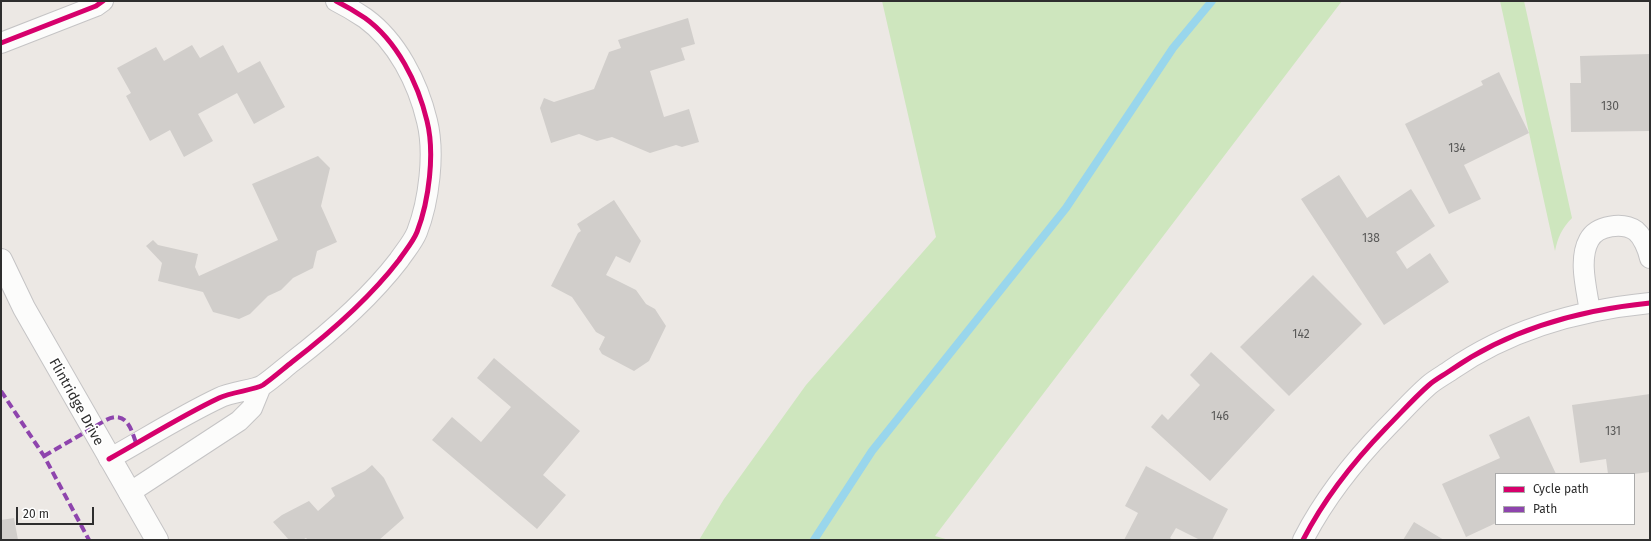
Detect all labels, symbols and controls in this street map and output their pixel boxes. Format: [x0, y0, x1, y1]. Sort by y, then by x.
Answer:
house number: 130 [1601, 100, 1619, 114]
house number: 134 [1448, 142, 1466, 156]
house number: 138 [1362, 232, 1380, 246]
house number: 142 [1292, 328, 1310, 342]
street label: Flintridge Drive [45, 356, 107, 448]
house number: 146 [1211, 410, 1229, 424]
house number: 131 [1605, 425, 1621, 439]
legend [1495, 473, 1635, 525]
text: Cycle path [1533, 482, 1589, 496]
scale bar [18, 499, 96, 525]
text: Path [1533, 502, 1557, 516]
text: 20 m [23, 507, 49, 521]

